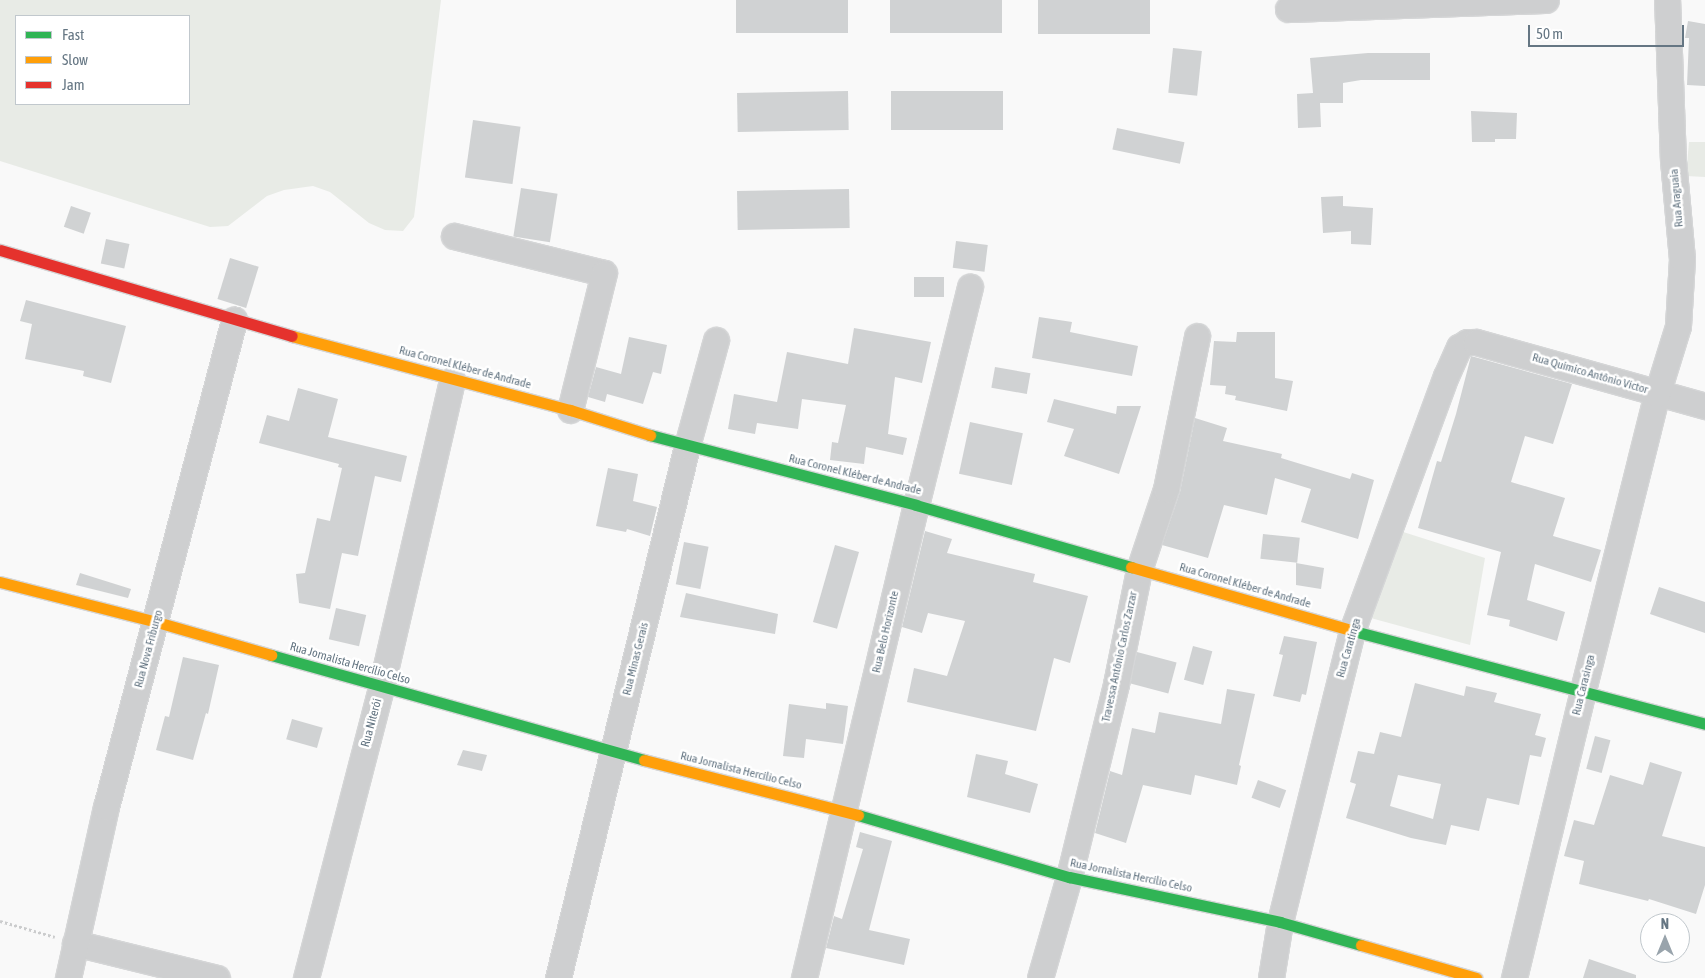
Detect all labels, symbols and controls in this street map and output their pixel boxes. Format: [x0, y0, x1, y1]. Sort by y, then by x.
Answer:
legend [15, 15, 190, 105]
scale bar [1530, 15, 1686, 47]
text: 50 m [1536, 25, 1563, 42]
text: Fast [62, 26, 84, 43]
text: Slow [62, 51, 88, 68]
text: Jam [62, 76, 85, 93]
street label: Rua Araguaia [1667, 168, 1687, 228]
street label: Rua Coronel Kléber de Andrade [397, 343, 533, 393]
street label: Rua Químico Antônio Victor [1530, 351, 1650, 397]
street label: Rua Coronel Kléber de Andrade [787, 452, 923, 498]
street label: Rua Coronel Kléber de Andrade [1178, 560, 1312, 612]
street label: Rua Belo Horizonte [870, 590, 902, 674]
street label: Travessa Antônio Carlos Zarzar [1099, 590, 1141, 724]
street label: Rua Nova Friburgo [132, 609, 166, 689]
street label: Rua Caratinga [1334, 616, 1364, 680]
street label: Rua Minas Gerais [620, 621, 652, 697]
street label: Rua Jornalista Hercílio Celso [288, 640, 412, 688]
street label: Rua Carasinga [1569, 653, 1599, 717]
street label: Rua Niterói [359, 697, 385, 749]
street label: Rua Jornalista Hercílio Celso [679, 749, 803, 793]
street label: Rua Jornalista Hercílio Celso [1069, 856, 1193, 896]
north arrow [1640, 913, 1690, 963]
text: N [1661, 916, 1669, 932]

